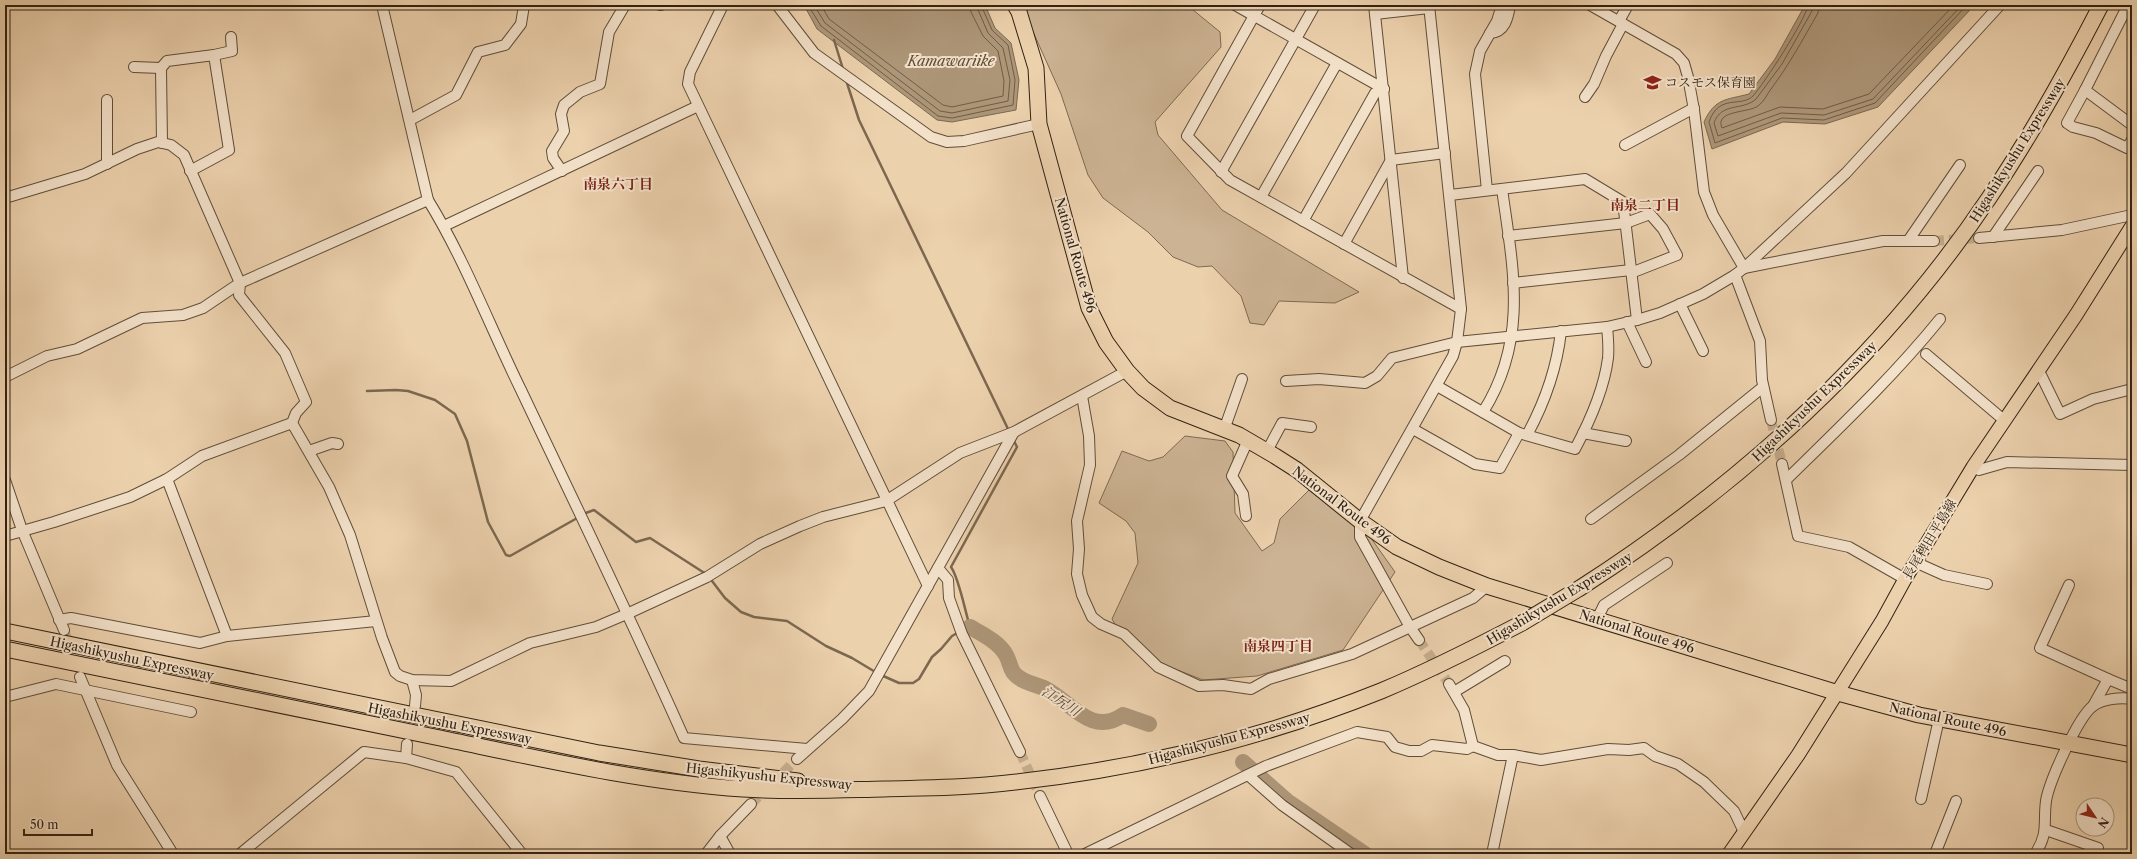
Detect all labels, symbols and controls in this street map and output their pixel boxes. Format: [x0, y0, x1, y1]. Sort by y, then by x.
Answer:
water label: Kamawariike [906, 52, 996, 70]
school or university icon: コスモス保育園 [1642, 72, 1662, 92]
place label: コスモス保育園 [1665, 74, 1756, 90]
street label: Higashikyushu Expressway [1966, 74, 2068, 225]
district label: 南泉六丁目 [583, 175, 653, 193]
street label: National Route 496 [1052, 195, 1100, 315]
district label: 南泉二丁目 [1610, 196, 1680, 214]
street label: Higashikyushu Expressway [1748, 337, 1880, 465]
street label: National Route 496 [1289, 463, 1395, 548]
street label: 長尾稗田平島線 [1899, 496, 1959, 582]
street label: Higashikyushu Expressway [1483, 548, 1635, 648]
street label: National Route 496 [1577, 606, 1697, 656]
street label: Higashikyushu Expressway [49, 633, 216, 683]
district label: 南泉四丁目 [1243, 637, 1313, 655]
water label: 江尻川 [1038, 682, 1085, 721]
street label: Higashikyushu Expressway [367, 699, 534, 747]
street label: National Route 496 [1888, 699, 2009, 739]
street label: Higashikyushu Expressway [1146, 708, 1312, 767]
street label: Higashikyushu Expressway [685, 759, 854, 793]
north arrow [2075, 797, 2115, 837]
scale bar [24, 811, 92, 837]
text: N [2094, 815, 2112, 831]
text: 50 m [30, 817, 59, 832]

